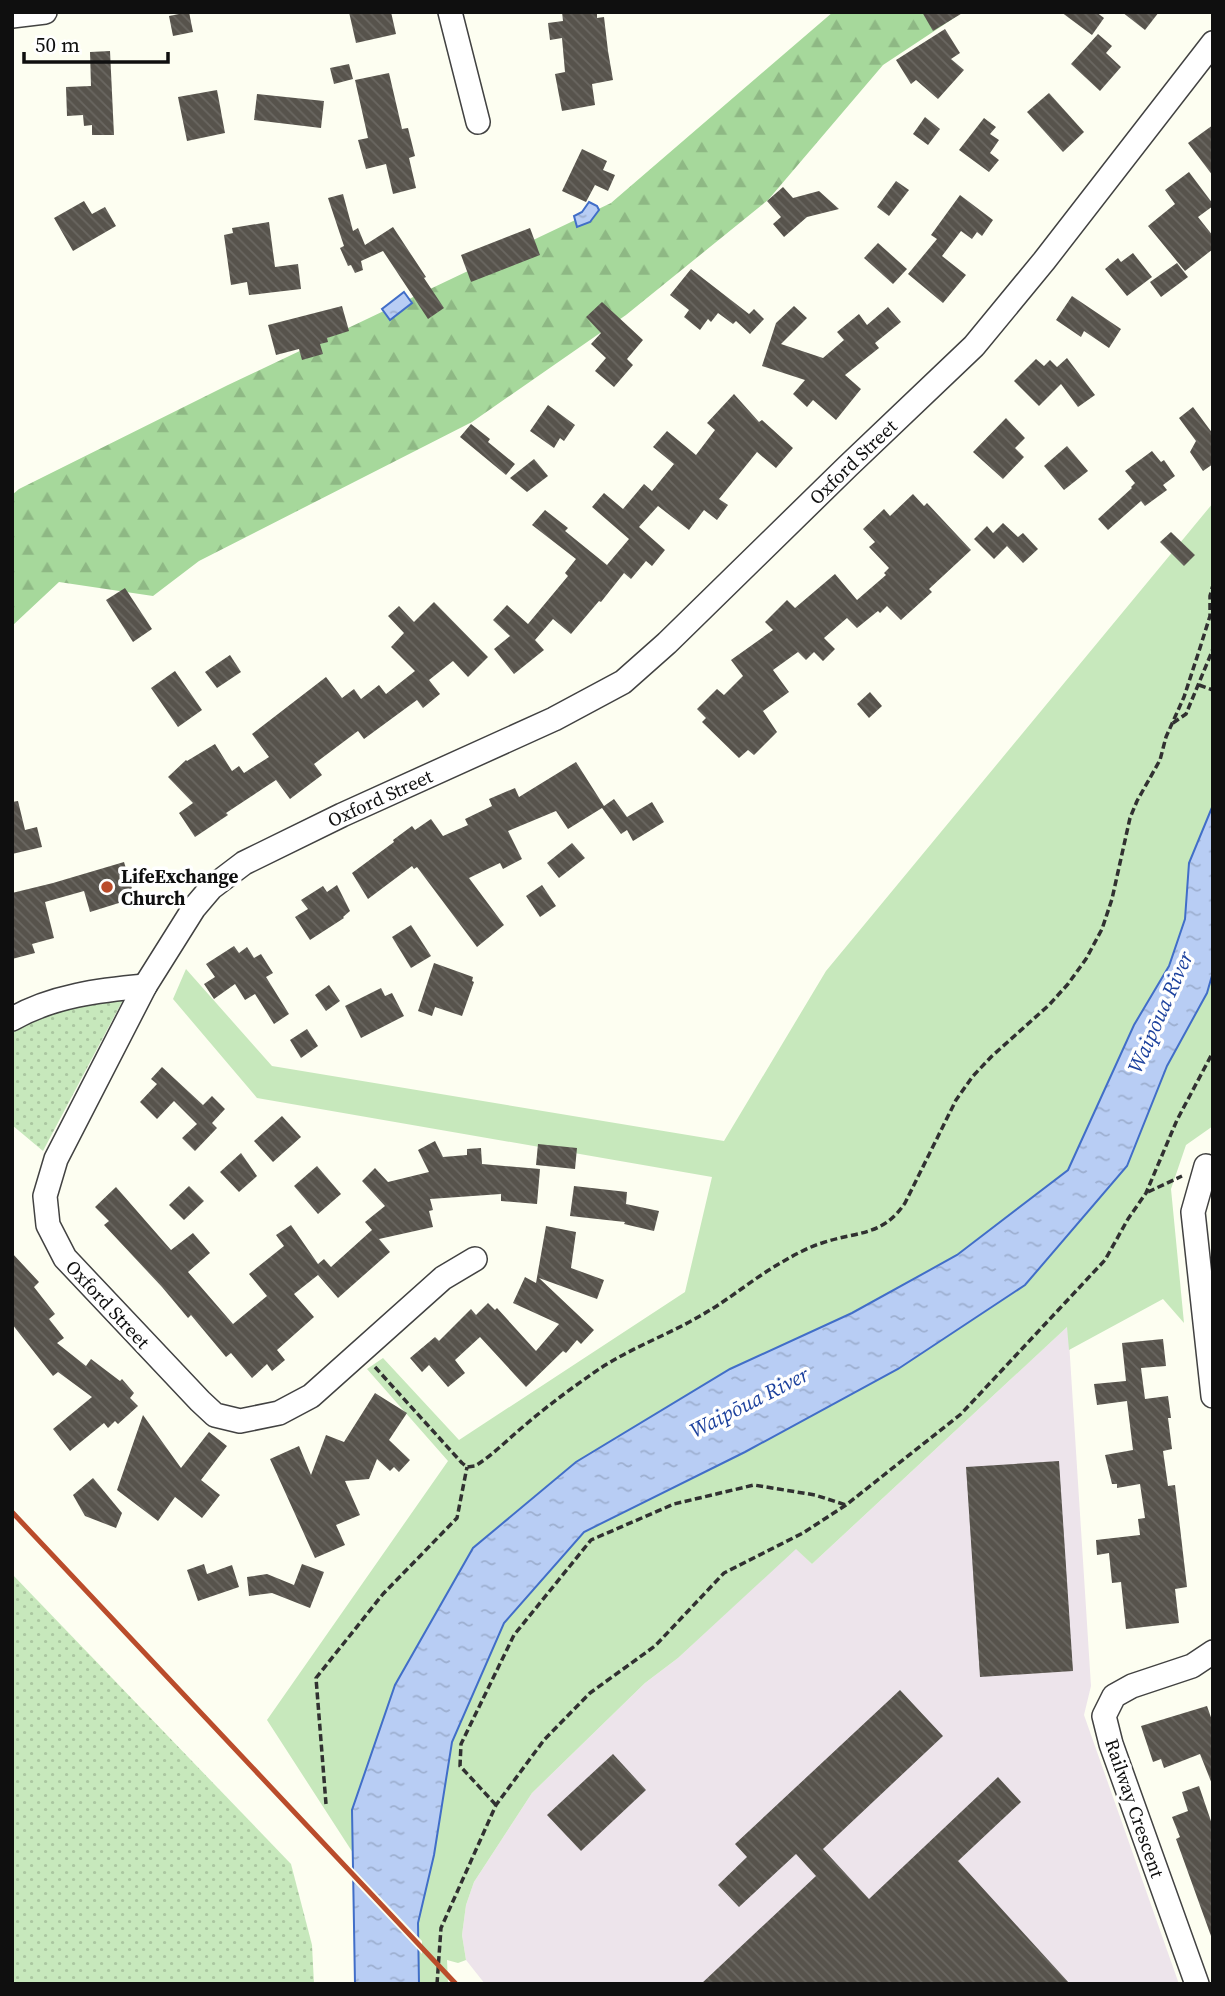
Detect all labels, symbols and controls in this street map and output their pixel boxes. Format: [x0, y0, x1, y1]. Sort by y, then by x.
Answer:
scale bar [24, 21, 168, 65]
text: 50 m [35, 30, 80, 59]
street label: Oxford Street [803, 413, 903, 510]
street label: Oxford Street [323, 762, 437, 833]
place label: LifeExchange Church [121, 863, 238, 911]
marker: LifeExchange Church [99, 879, 115, 895]
water label: Waipōua River [1120, 946, 1200, 1077]
street label: Oxford Street [60, 1254, 156, 1355]
water label: Waipōua River [684, 1359, 814, 1444]
street label: Railway Crescent [1099, 1735, 1171, 1882]

